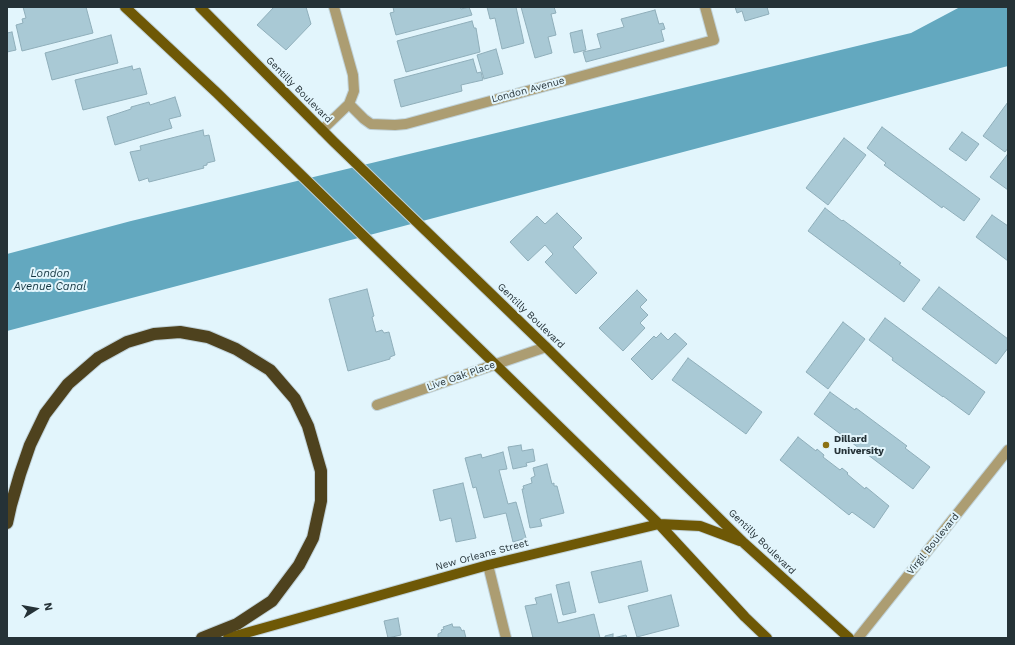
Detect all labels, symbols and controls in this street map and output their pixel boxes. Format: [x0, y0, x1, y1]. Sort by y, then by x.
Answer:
street label: Gentilly Boulevard [263, 54, 335, 126]
street label: London Avenue [490, 74, 566, 106]
water label: London Avenue Canal [14, 267, 86, 293]
street label: Gentilly Boulevard [495, 281, 567, 351]
street label: Live Oak Place [425, 359, 497, 393]
place label: Dillard University [834, 433, 884, 456]
marker: Dillard University [821, 440, 831, 450]
street label: Gentilly Boulevard [726, 507, 798, 577]
street label: Virgil Boulevard [905, 511, 961, 577]
street label: New Orleans Street [434, 537, 530, 573]
north arrow [16, 589, 56, 629]
text: N [41, 601, 55, 612]

